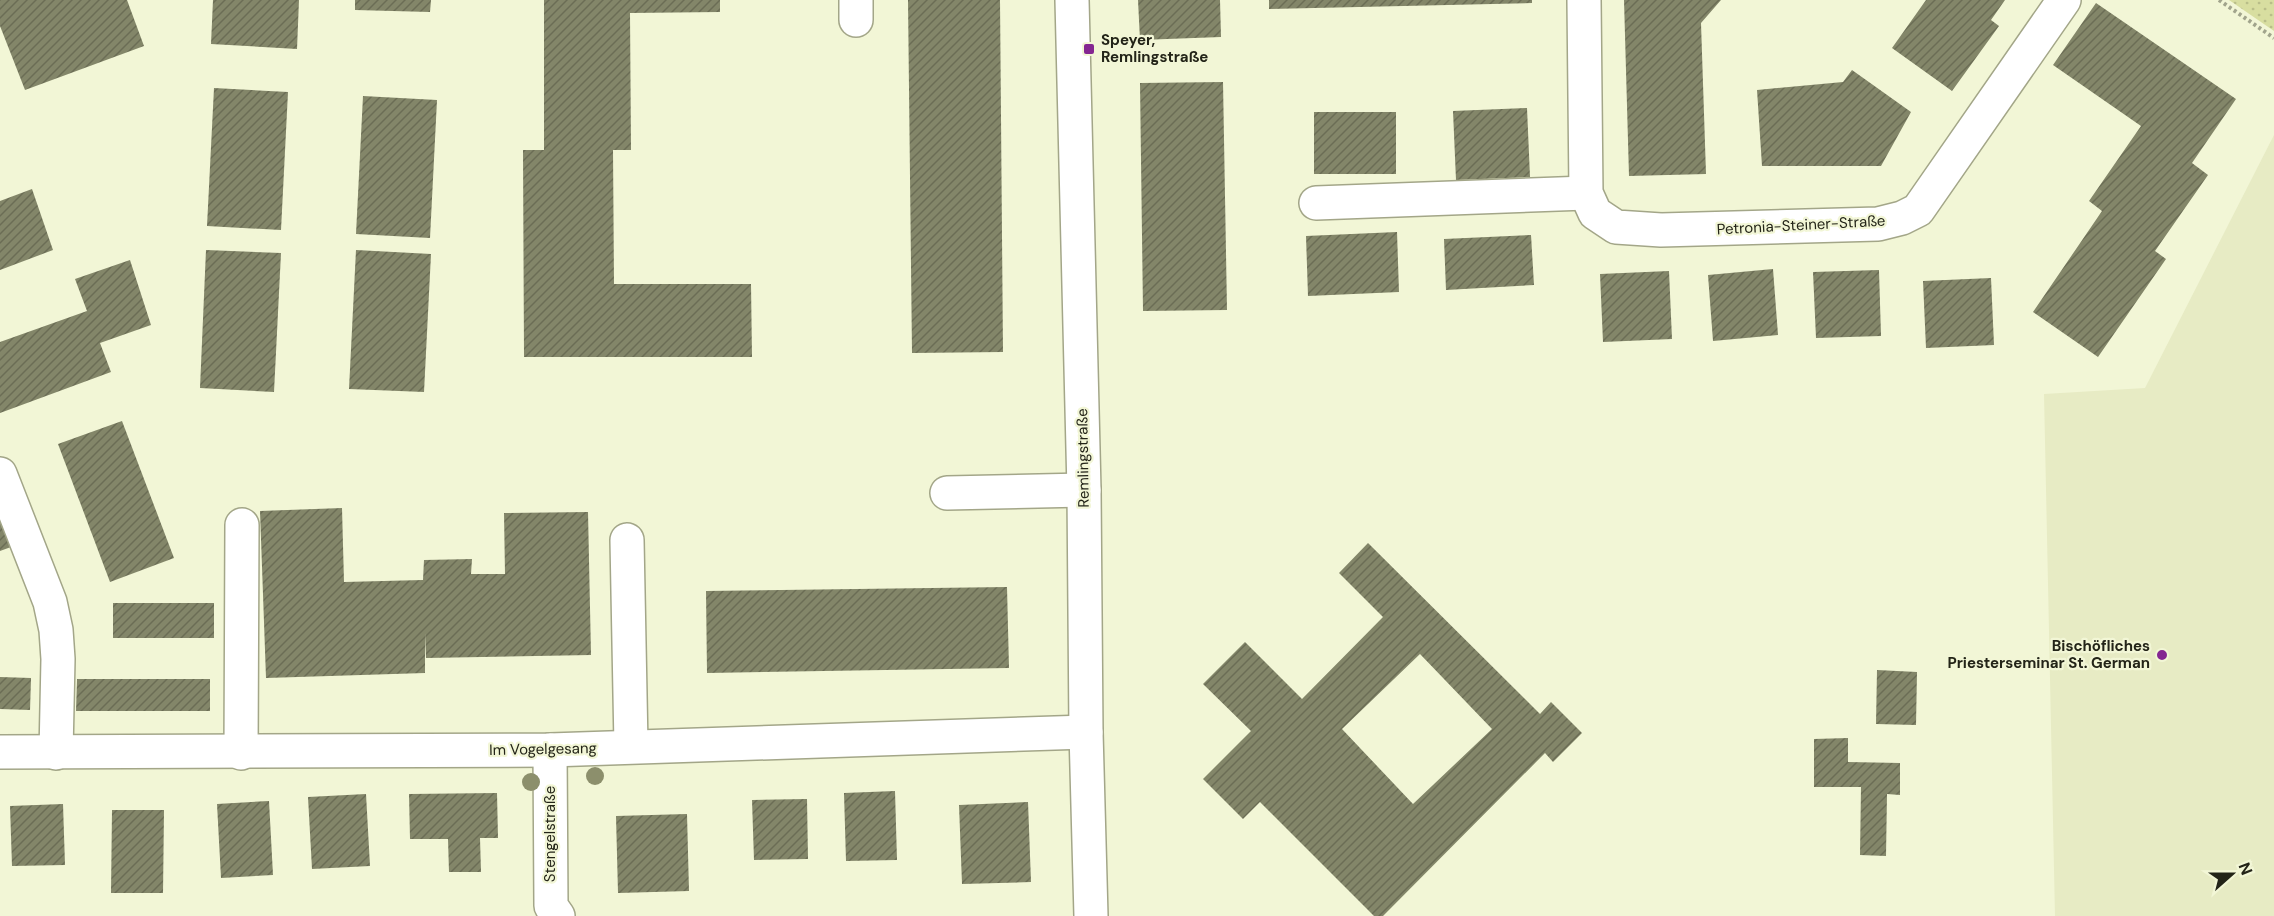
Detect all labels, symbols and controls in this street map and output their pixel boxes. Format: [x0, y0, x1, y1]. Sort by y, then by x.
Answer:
place label: Speyer, Remlingstraße [1101, 30, 1208, 67]
marker: Speyer, Remlingstraße [1082, 42, 1096, 56]
street label: Petronia-Steiner-Straße [1716, 211, 1886, 239]
street label: Remlingstraße [1072, 408, 1094, 508]
place label: Bischöfliches Priesterseminar St. German [1947, 636, 2150, 673]
marker: Bischöfliches Priesterseminar St. German [2155, 648, 2169, 662]
street label: Im Vogelgesang [489, 738, 597, 760]
street label: Stengelstraße [540, 786, 560, 882]
north arrow [2202, 844, 2262, 904]
text: N [2234, 860, 2257, 878]

